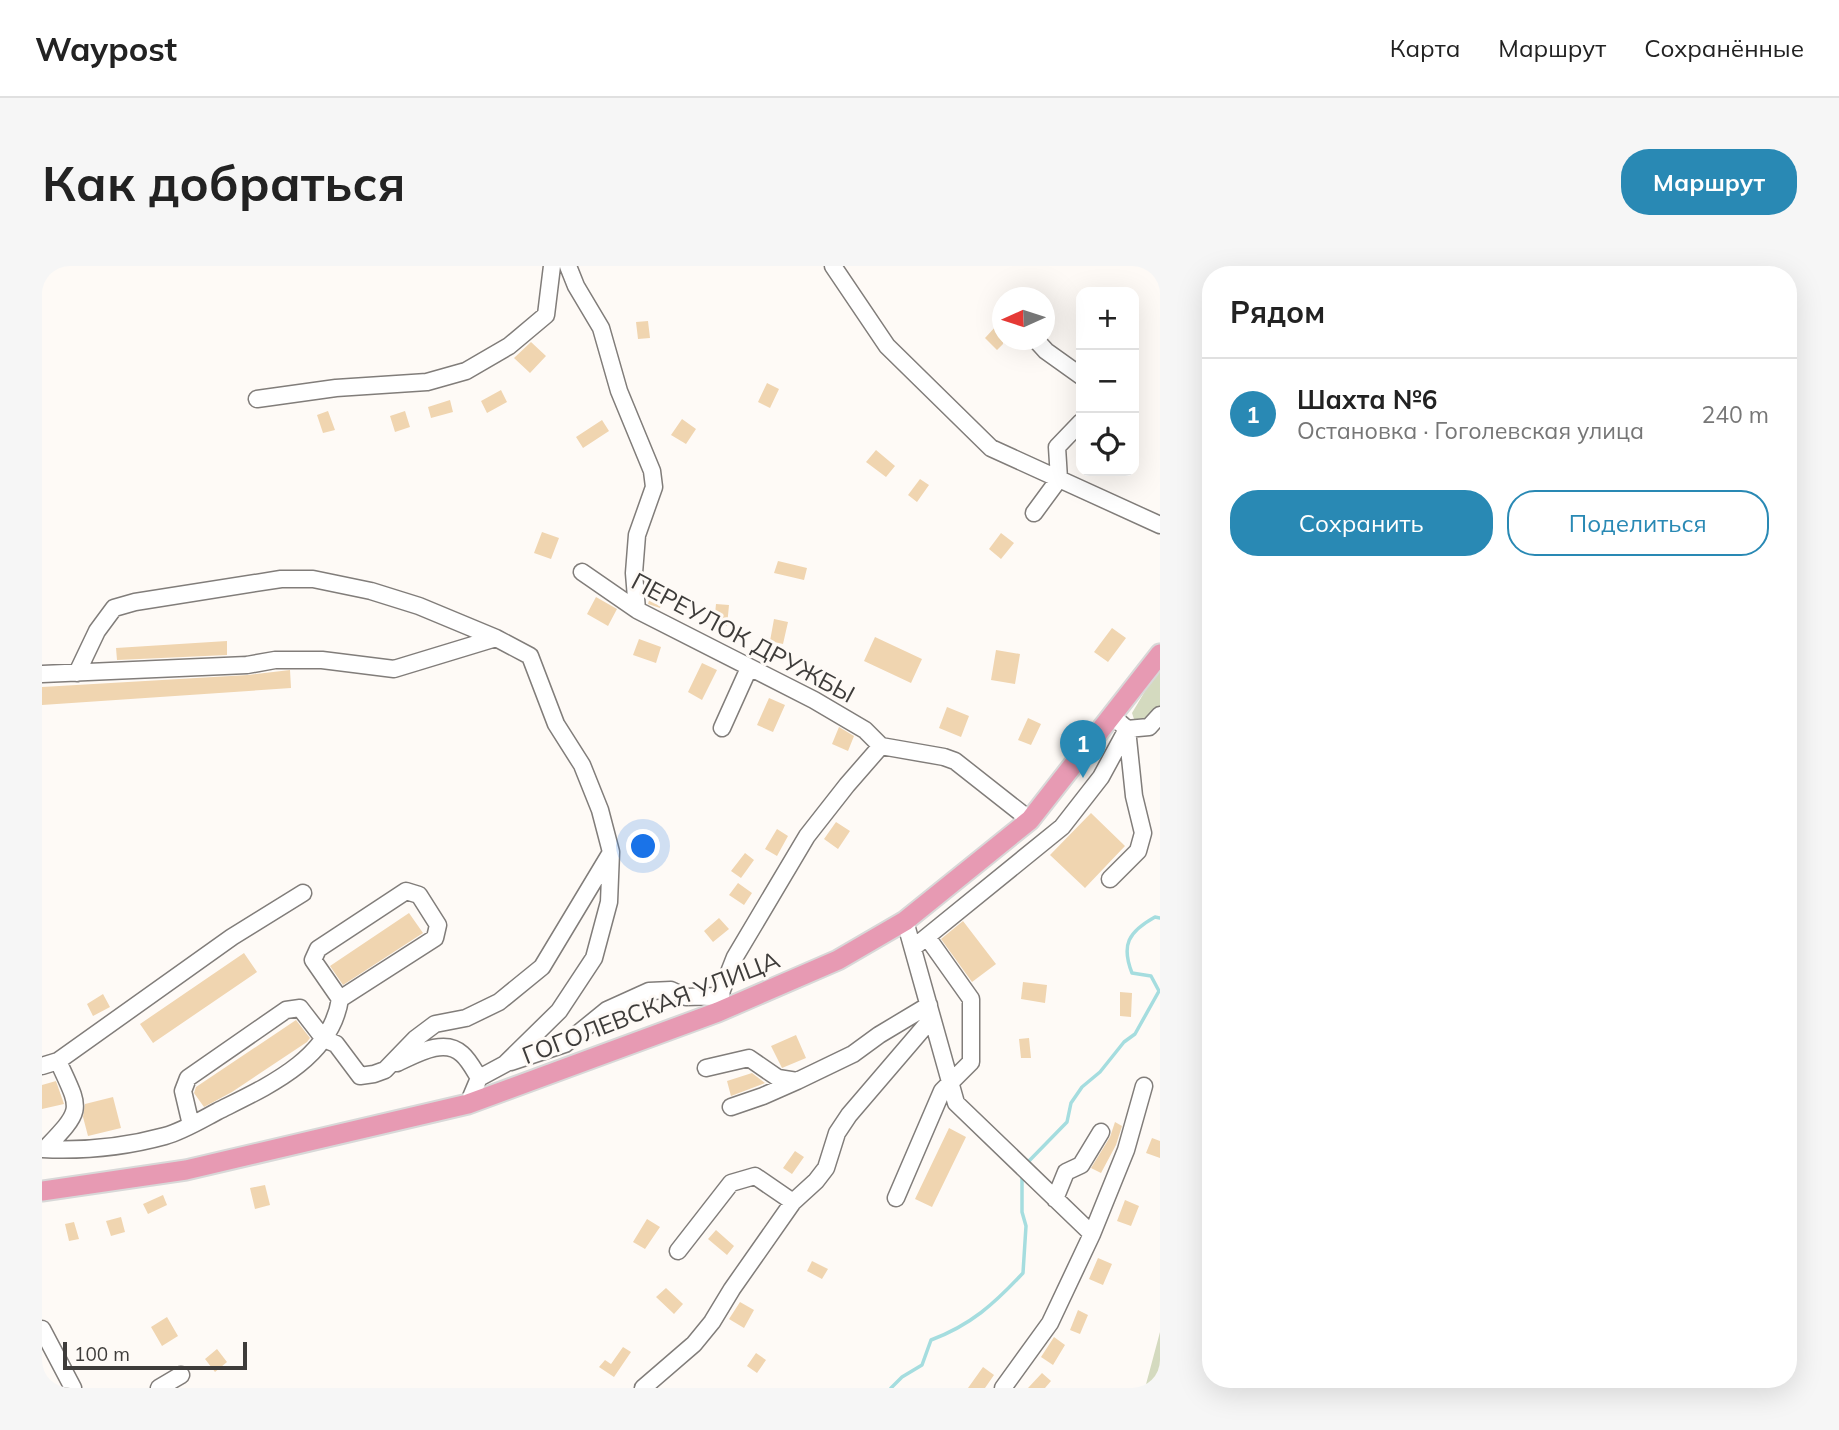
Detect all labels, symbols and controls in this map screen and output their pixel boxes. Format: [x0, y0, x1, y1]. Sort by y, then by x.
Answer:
text: Waypost [35, 28, 177, 69]
text: Карта [1390, 33, 1460, 63]
text: Маршрут [1498, 33, 1606, 63]
text: Сохранённые [1644, 33, 1804, 63]
button: Маршрут [1621, 149, 1797, 215]
text: Как добраться [42, 152, 405, 213]
north arrow [992, 287, 1055, 350]
map controls [1076, 287, 1139, 476]
button: + [1076, 287, 1139, 350]
text: Рядом [1230, 293, 1325, 331]
button: − [1076, 350, 1139, 413]
text: Шахта №6 [1297, 383, 1437, 416]
text: 1 [1246, 400, 1260, 429]
text: 240 m [1701, 400, 1769, 429]
button: locate [1076, 413, 1139, 476]
text: Остановка · Гоголевская улица [1297, 416, 1644, 445]
button: Сохранить [1230, 490, 1493, 556]
button: Поделиться [1507, 490, 1769, 556]
street label: ПЕРЕУЛОК ДРУЖБЫ [627, 565, 860, 709]
pin: 1 [1060, 720, 1106, 778]
your location [626, 829, 660, 863]
street label: ГОГОЛЕВСКАЯ УЛИЦА [518, 944, 784, 1070]
scale bar [63, 1339, 247, 1371]
text: 100 m [74, 1342, 130, 1366]

